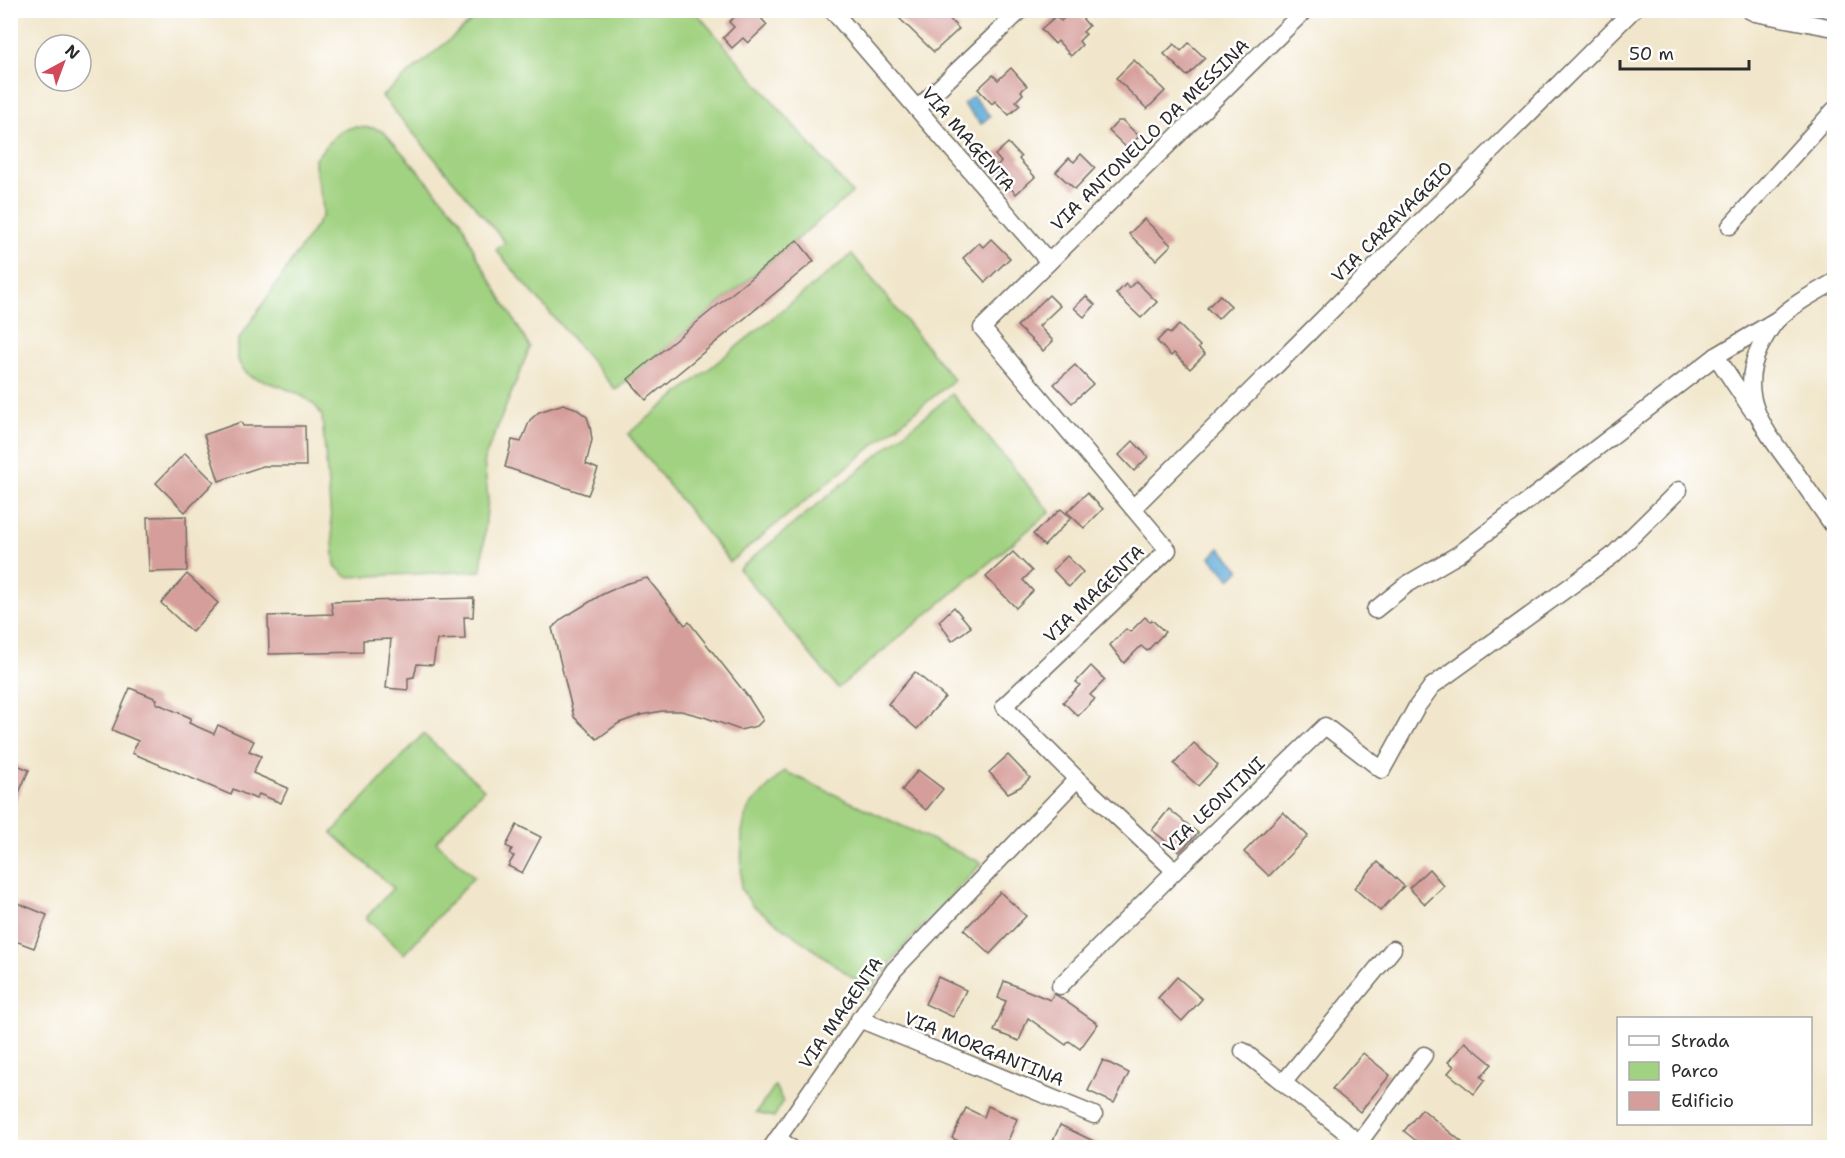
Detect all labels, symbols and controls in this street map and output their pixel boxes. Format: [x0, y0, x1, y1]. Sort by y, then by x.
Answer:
north arrow [33, 33, 93, 93]
scale bar [1620, 33, 1749, 71]
street label: VIA ANTONELLO DA MESSINA [1046, 34, 1254, 236]
text: N [61, 40, 84, 64]
text: 50 m [1629, 42, 1674, 66]
street label: VIA MAGENTA [916, 82, 1020, 196]
street label: VIA CARAVAGGIO [1326, 156, 1458, 288]
street label: VIA MAGENTA [1038, 540, 1150, 648]
street label: VIA LEONTINI [1158, 752, 1270, 858]
street label: VIA MAGENTA [794, 952, 888, 1074]
street label: VIA MORGANTINA [900, 1006, 1068, 1092]
legend [1617, 1017, 1812, 1125]
text: Strada [1671, 1029, 1730, 1053]
text: Parco [1671, 1059, 1719, 1083]
text: Edificio [1671, 1089, 1734, 1113]

